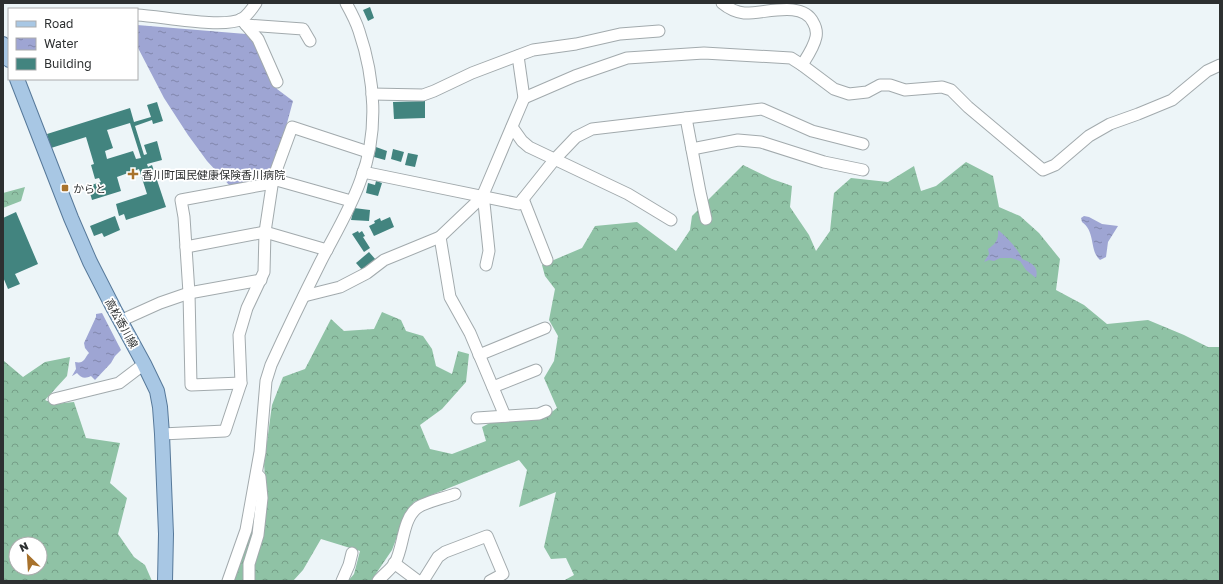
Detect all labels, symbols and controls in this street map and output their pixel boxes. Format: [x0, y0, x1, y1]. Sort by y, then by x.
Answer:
legend [8, 8, 138, 80]
text: Road [44, 16, 73, 31]
text: Water [44, 36, 78, 51]
text: Building [44, 56, 92, 71]
marker: 香川町国民健康保険香川病院 [127, 168, 139, 180]
place label: 香川町国民健康保険香川病院 [142, 168, 285, 181]
place label: からと [73, 182, 106, 195]
marker: からと [60, 183, 70, 193]
street label: 高松香川線 [103, 296, 141, 350]
north arrow [8, 536, 48, 576]
text: N [17, 539, 30, 554]

